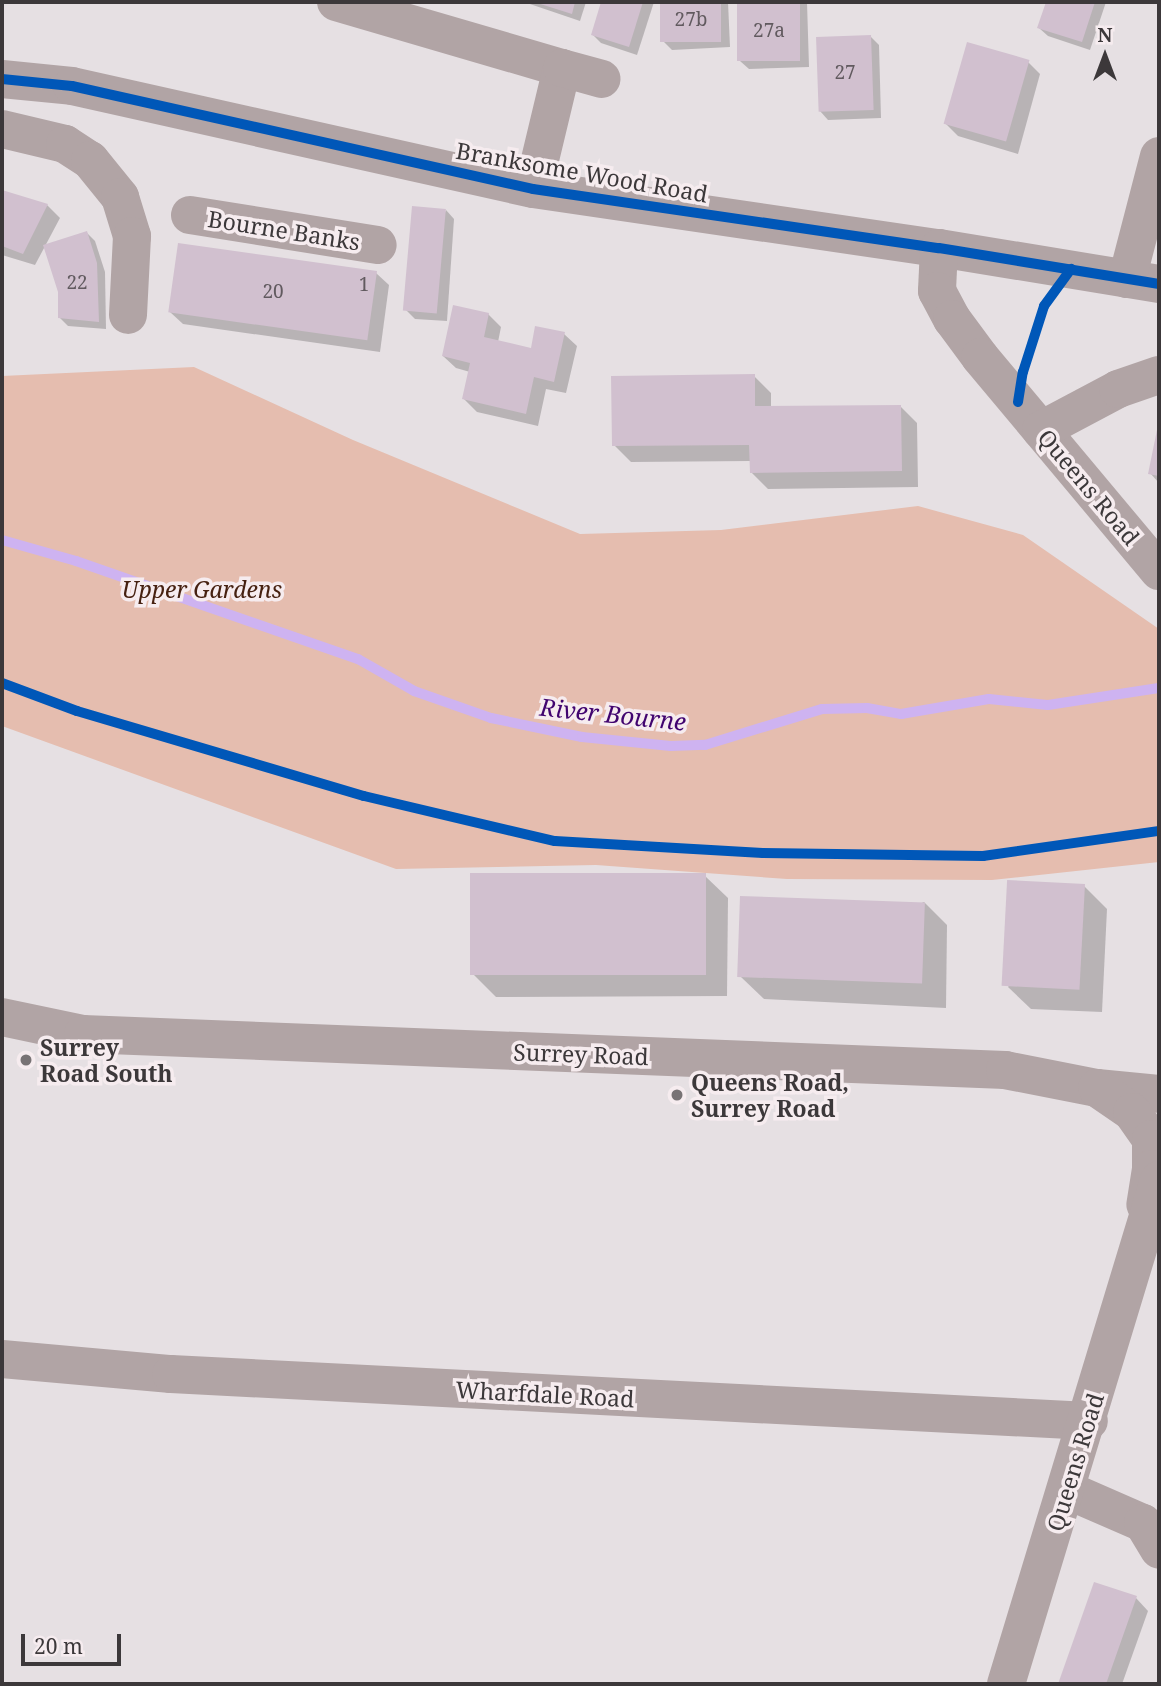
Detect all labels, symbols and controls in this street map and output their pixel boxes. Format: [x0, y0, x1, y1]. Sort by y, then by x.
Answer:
house number: 27b [675, 9, 707, 31]
house number: 27a [753, 20, 785, 42]
north arrow [1070, 21, 1140, 91]
text: N [1098, 22, 1112, 48]
house number: 27 [834, 62, 856, 84]
street label: Branksome Wood Road [454, 136, 710, 208]
street label: Bourne Banks [206, 204, 362, 256]
house number: 22 [66, 272, 88, 294]
house number: 1 [359, 274, 369, 296]
house number: 20 [262, 281, 284, 303]
street label: Queens Road [1033, 423, 1145, 551]
park label: Upper Gardens [122, 575, 282, 603]
water label: River Bourne [539, 692, 687, 736]
place label: Surrey Road South [40, 1033, 173, 1087]
street label: Surrey Road [513, 1038, 649, 1070]
marker: Surrey Road South [18, 1052, 34, 1068]
place label: Queens Road, Surrey Road [691, 1068, 849, 1122]
marker: Queens Road, Surrey Road [669, 1087, 685, 1103]
street label: Wharfdale Road [455, 1376, 635, 1412]
street label: Queens Road [1041, 1390, 1109, 1534]
scale bar [24, 1620, 124, 1664]
text: 20 m [34, 1632, 83, 1660]

